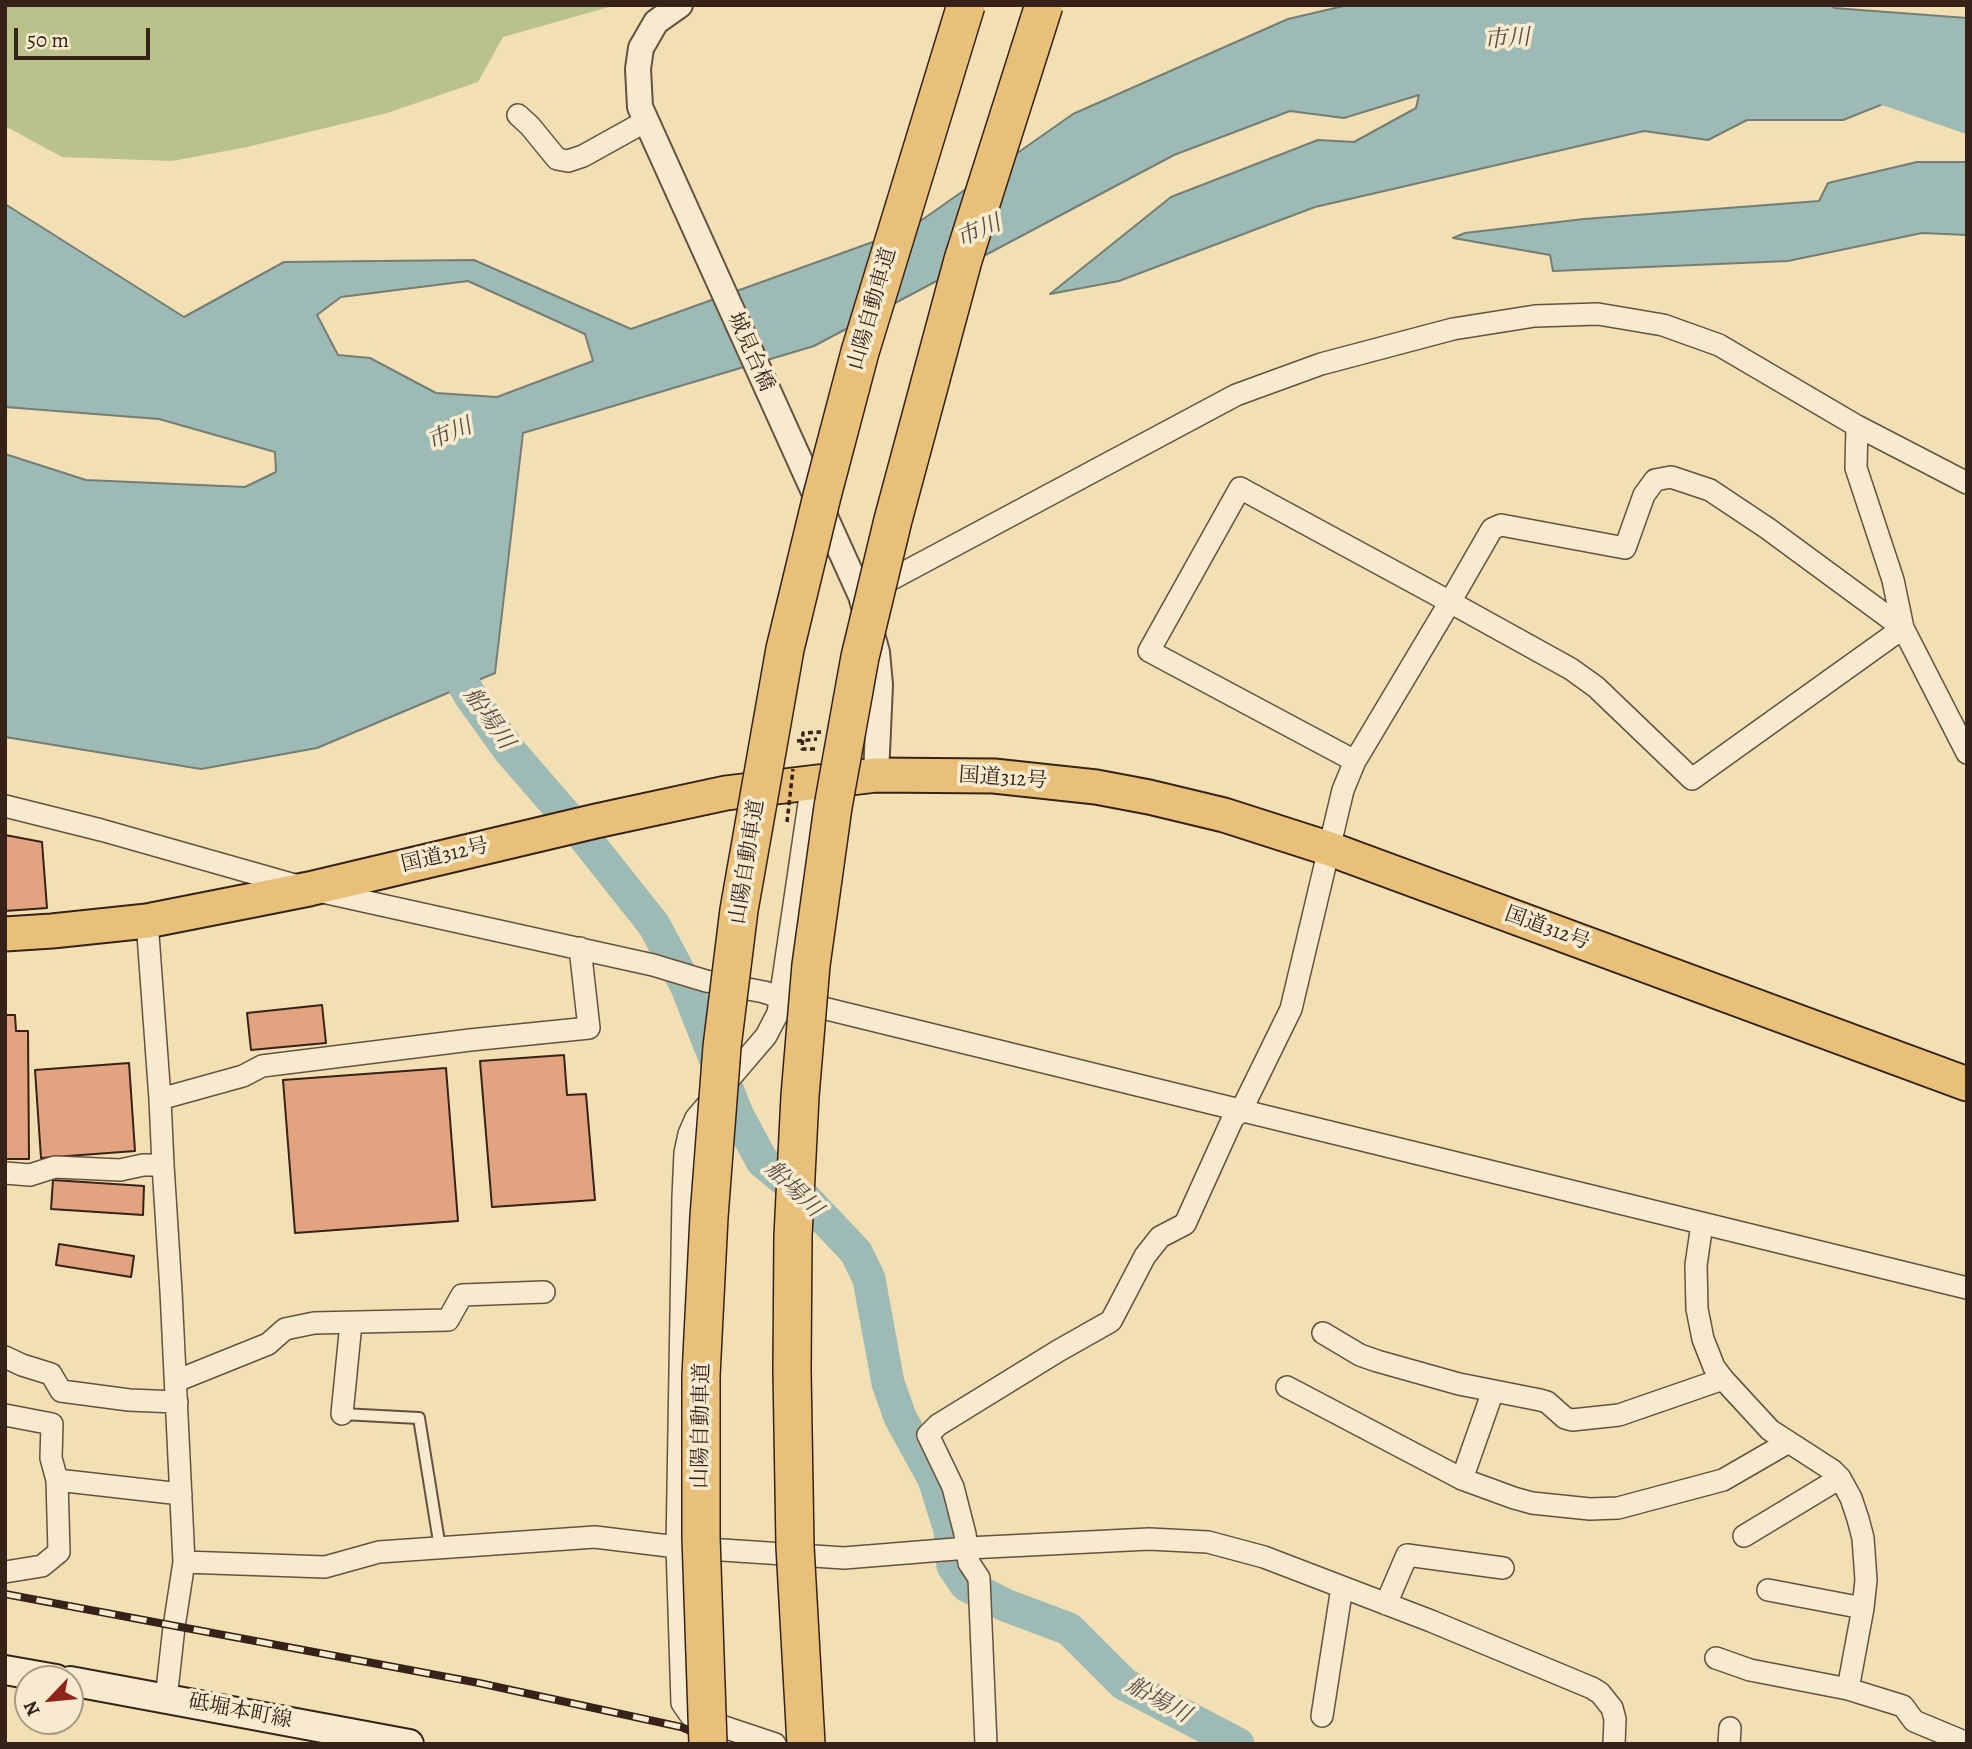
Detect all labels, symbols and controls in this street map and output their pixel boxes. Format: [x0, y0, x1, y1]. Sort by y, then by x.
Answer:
scale bar [18, 14, 154, 58]
water label: 市川 [1483, 25, 1531, 55]
text: 50 m [27, 26, 69, 54]
water label: 市川 [952, 210, 1006, 254]
street label: 山陽自動車道 [844, 245, 902, 373]
street label: 城見台橋 [721, 309, 779, 395]
water label: 市川 [423, 413, 477, 457]
water label: 船場川 [457, 683, 519, 755]
street label: 国道312号 [958, 763, 1048, 795]
street label: 山陽自動車道 [726, 798, 770, 926]
street label: 国道312号 [399, 834, 491, 878]
street label: 国道312号 [1501, 902, 1593, 956]
water label: 船場川 [759, 1156, 827, 1224]
street label: 山陽自動車道 [688, 1363, 716, 1489]
north arrow [14, 1665, 84, 1735]
water label: 船場川 [1121, 1672, 1195, 1730]
street label: 砥堀本町線 [186, 1690, 294, 1734]
text: N [17, 1696, 47, 1720]

